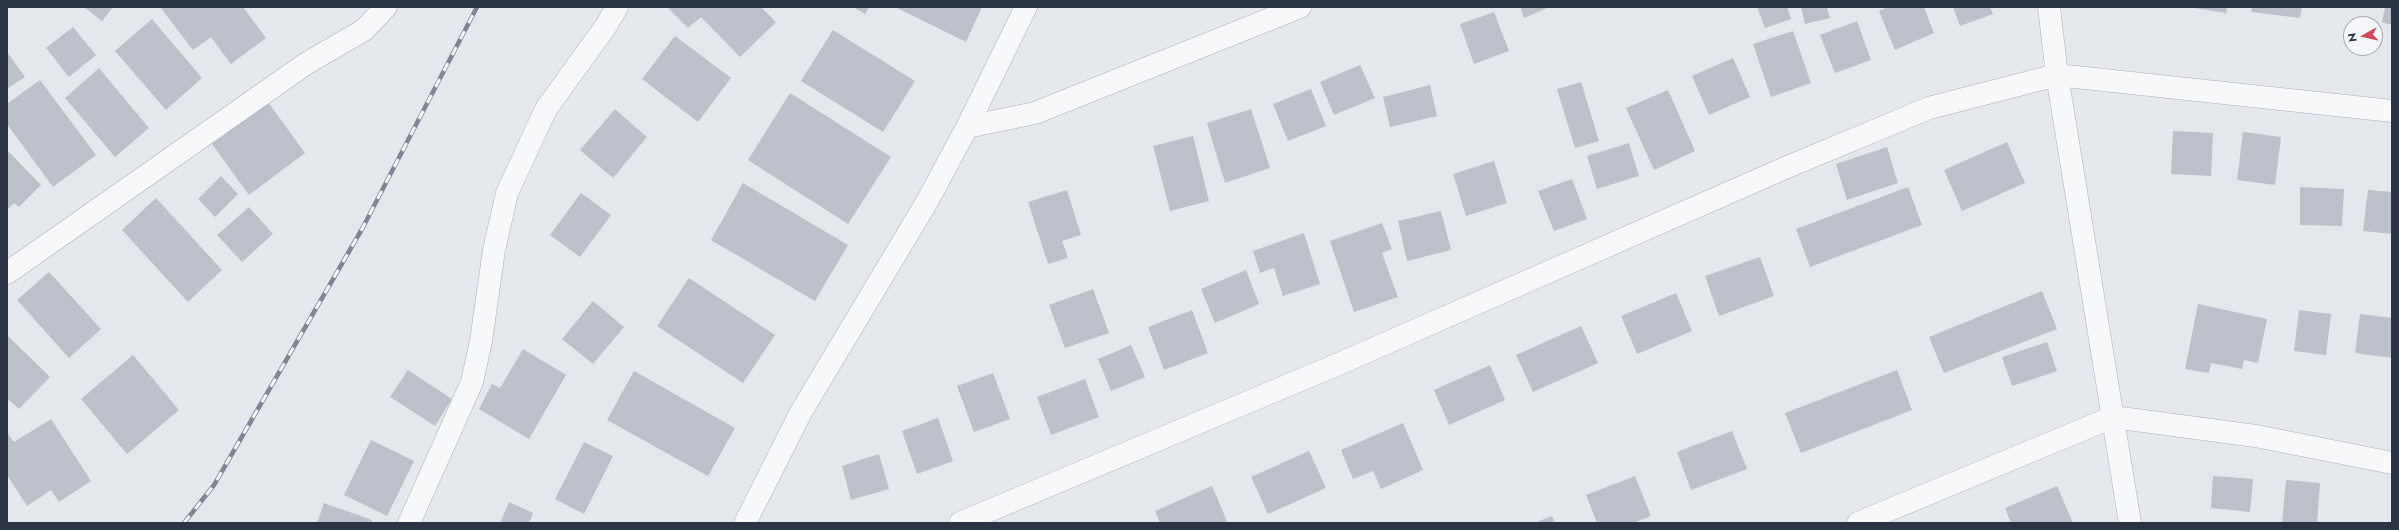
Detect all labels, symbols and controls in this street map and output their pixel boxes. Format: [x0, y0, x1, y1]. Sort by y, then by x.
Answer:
north arrow [2343, 16, 2383, 56]
text: N [2344, 32, 2361, 43]

